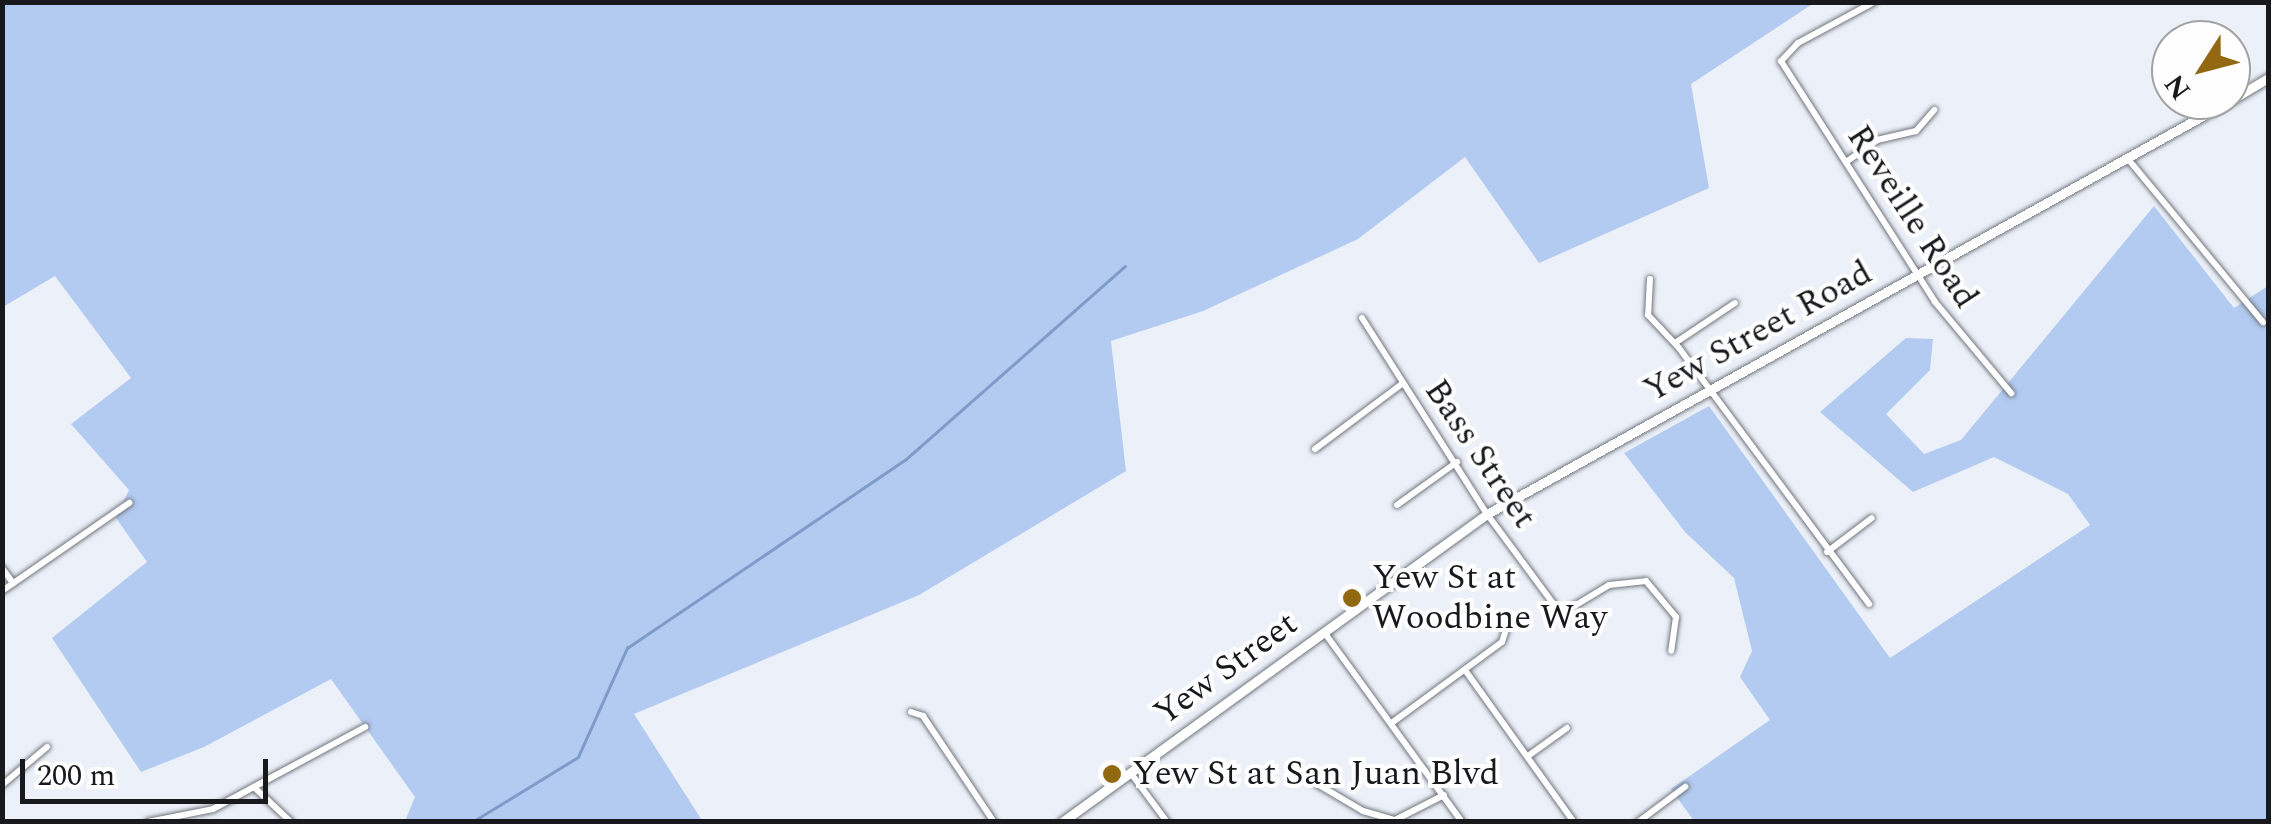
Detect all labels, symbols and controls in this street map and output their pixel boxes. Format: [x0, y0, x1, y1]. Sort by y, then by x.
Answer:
north arrow [2151, 20, 2251, 120]
text: N [2154, 65, 2202, 109]
street label: Reveille Road [1837, 118, 1987, 316]
street label: Yew Street Road [1637, 252, 1879, 412]
street label: Bass Street [1415, 372, 1545, 536]
place label: Yew St at Woodbine Way [1372, 557, 1607, 639]
marker: Yew St at Woodbine Way [1341, 587, 1363, 609]
street label: Yew Street [1146, 603, 1306, 735]
scale bar [25, 739, 272, 801]
text: 200 m [37, 753, 115, 799]
place label: Yew St at San Juan Blvd [1132, 753, 1499, 795]
marker: Yew St at San Juan Blvd [1101, 763, 1123, 785]

